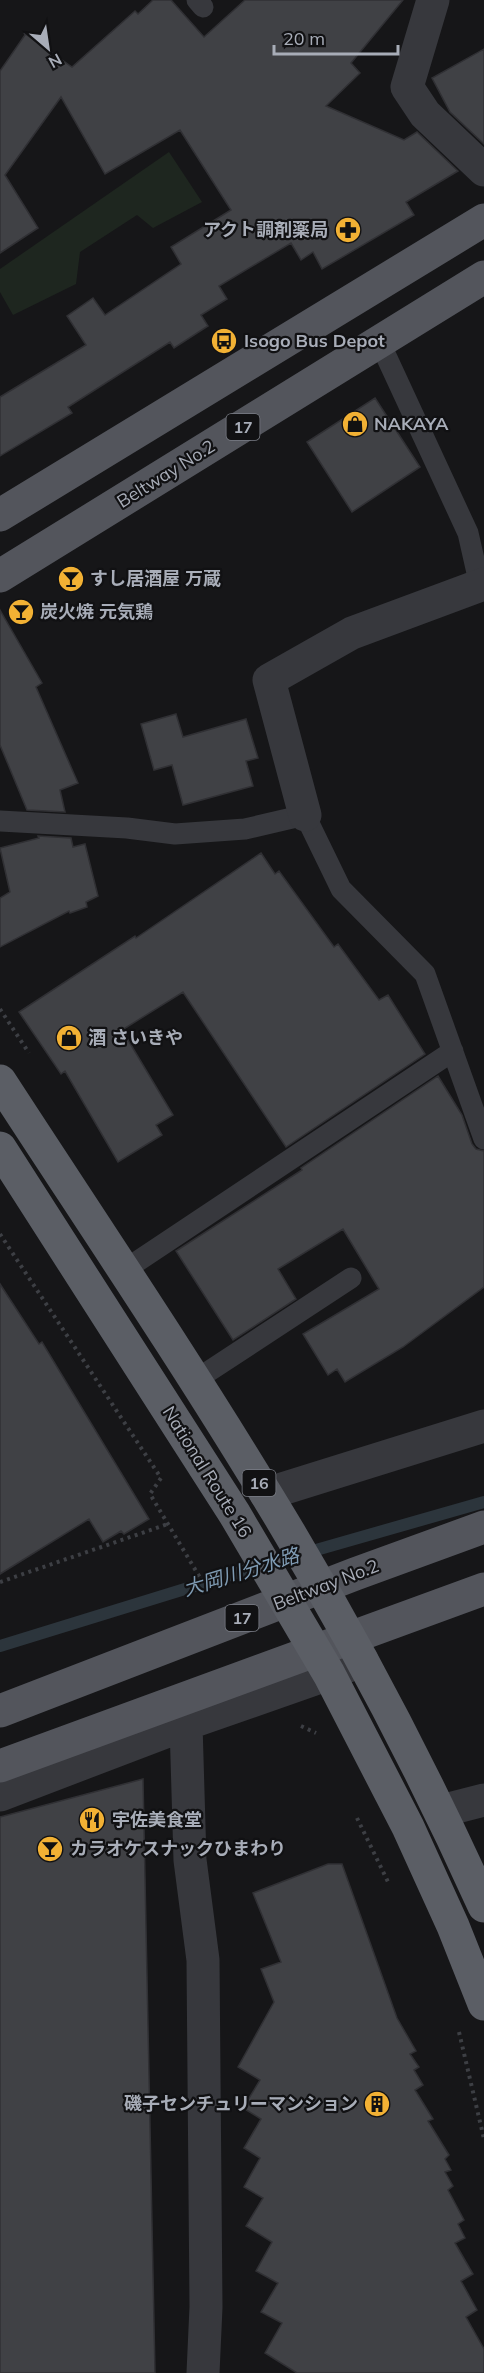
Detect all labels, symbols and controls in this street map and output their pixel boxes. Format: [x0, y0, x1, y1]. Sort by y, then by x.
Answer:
north arrow [18, 18, 78, 78]
scale bar [274, 18, 398, 56]
text: 20 m [283, 27, 325, 50]
text: N [45, 49, 65, 73]
pharmacy icon: アクト調剤薬局 [333, 215, 363, 245]
place label: アクト調剤薬局 [203, 218, 328, 241]
bus stop icon: Isogo Bus Depot [209, 326, 239, 356]
place label: Isogo Bus Depot [244, 329, 385, 352]
shop icon: NAKAYA [340, 409, 370, 439]
place label: NAKAYA [374, 412, 449, 435]
road number: 17 [226, 414, 260, 440]
street label: Beltway No.2 [112, 434, 219, 513]
bar icon: すし居酒屋 万蔵 [56, 564, 86, 594]
place label: すし居酒屋 万蔵 [90, 567, 221, 590]
bar icon: 炭火焼 元気鶏 [6, 597, 36, 627]
place label: 炭火焼 元気鶏 [40, 600, 153, 623]
shop icon: 酒 さいきや [54, 1023, 84, 1053]
place label: 酒 さいきや [88, 1026, 183, 1049]
street label: National Route 16 [158, 1402, 257, 1542]
road number: 16 [242, 1470, 276, 1496]
water label: 大岡川分水路 [180, 1541, 304, 1601]
street label: Beltway No.2 [270, 1554, 382, 1615]
road number: 17 [226, 1605, 258, 1631]
restaurant icon: 宇佐美食堂 [77, 1805, 107, 1835]
place label: 宇佐美食堂 [112, 1808, 202, 1831]
bar icon: カラオケスナックひまわり [35, 1834, 65, 1864]
place label: カラオケスナックひまわり [70, 1837, 286, 1860]
building icon: 磯子センチュリーマンション [362, 2089, 392, 2119]
place label: 磯子センチュリーマンション [124, 2092, 358, 2115]

